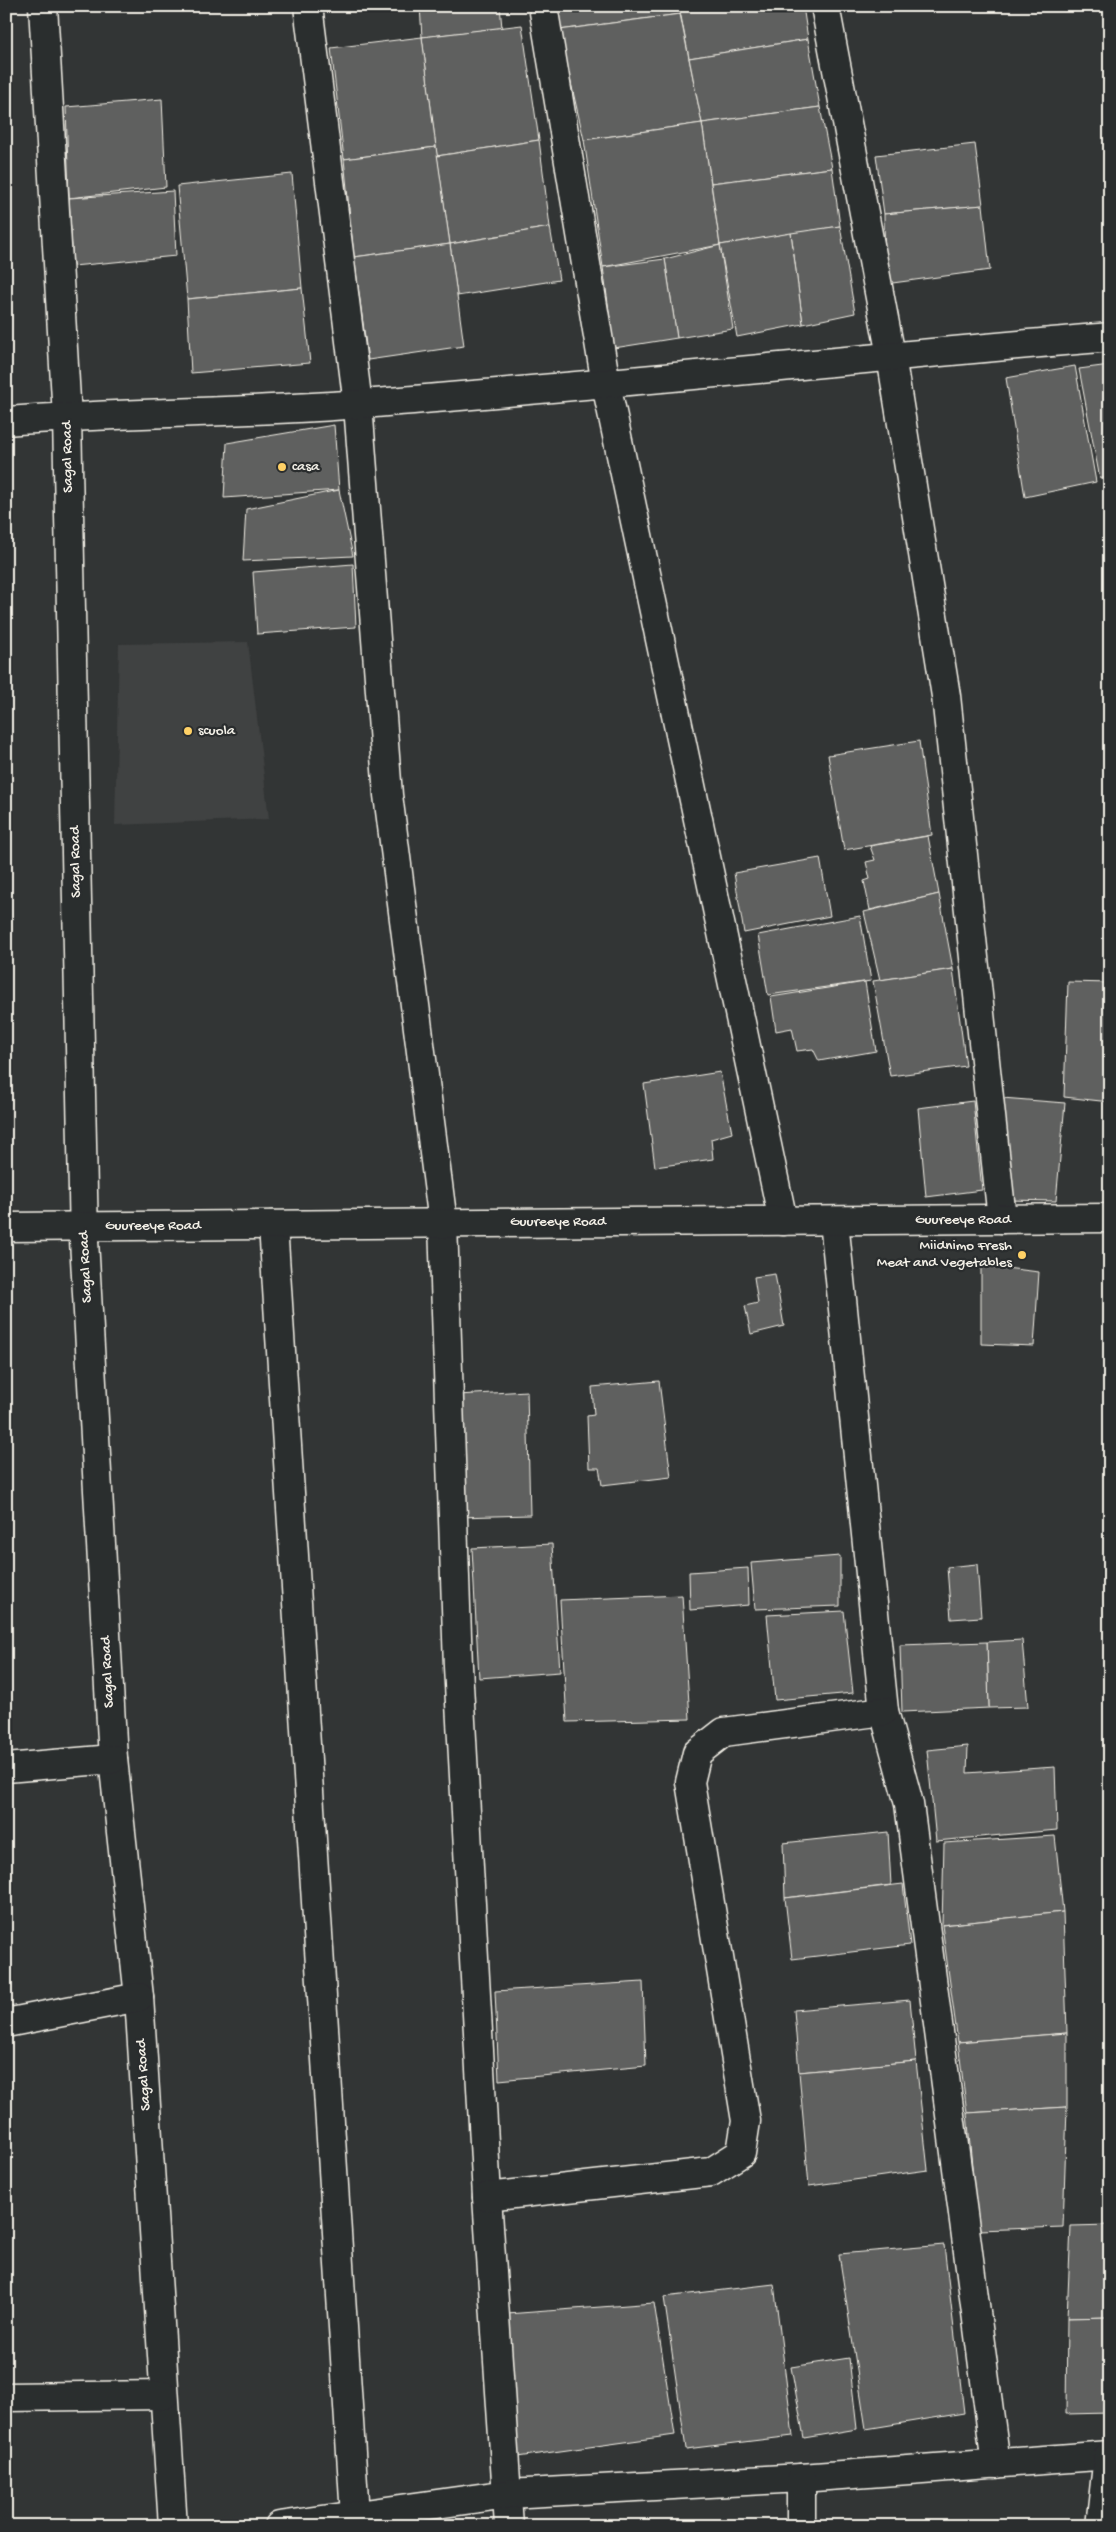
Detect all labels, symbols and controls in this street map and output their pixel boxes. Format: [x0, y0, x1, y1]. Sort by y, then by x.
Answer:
street label: Sagal Road [58, 420, 78, 493]
place label: casa [292, 458, 320, 476]
marker: casa [276, 461, 288, 473]
place label: scuola [198, 722, 236, 740]
marker: scuola [182, 725, 194, 737]
street label: Sagal Road [66, 825, 86, 898]
street label: Guureeye Road [915, 1211, 1012, 1229]
street label: Guureeye Road [510, 1213, 607, 1231]
street label: Guureeye Road [105, 1217, 202, 1235]
street label: Sagal Road [75, 1229, 97, 1303]
place label: Miidnimo Fresh Meat and Vegetables [877, 1237, 1012, 1272]
marker: Miidnimo Fresh Meat and Vegetables [1016, 1249, 1028, 1261]
street label: Sagal Road [97, 1634, 119, 1708]
street label: Sagal Road [132, 2037, 155, 2111]

